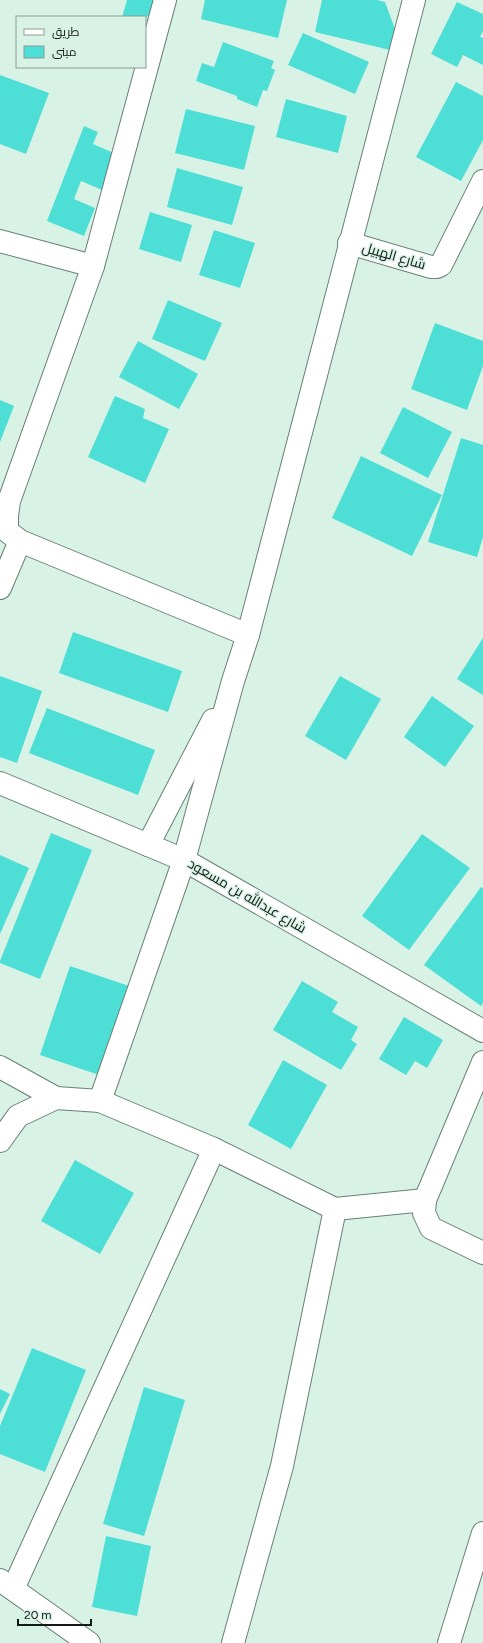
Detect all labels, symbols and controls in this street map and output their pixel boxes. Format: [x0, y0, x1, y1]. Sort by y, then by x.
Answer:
legend [16, 16, 146, 68]
text: طريق [52, 25, 80, 39]
text: مبنى [52, 45, 77, 59]
street label: شارع الهبيل [360, 239, 428, 273]
street label: شارع عبدالله بن مسعود [185, 854, 310, 937]
scale bar [18, 1601, 91, 1627]
text: 20 m [24, 1608, 52, 1622]

